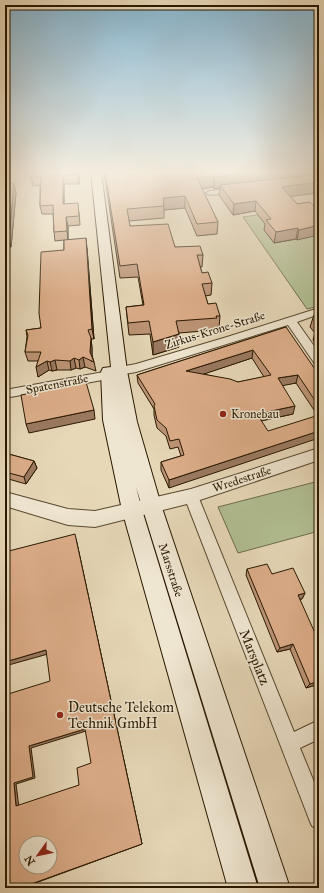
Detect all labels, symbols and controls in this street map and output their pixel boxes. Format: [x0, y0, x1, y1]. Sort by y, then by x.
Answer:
street label: Zirkus-Krone-Straße [163, 308, 267, 352]
street label: Spatenstraße [25, 371, 89, 397]
place label: Kronebau [231, 407, 279, 421]
marker: Kronebau [218, 409, 228, 419]
street label: Wredestraße [211, 463, 273, 495]
street label: Marsstraße [156, 541, 186, 599]
street label: Marsplatz [236, 627, 274, 688]
place label: Deutsche Telekom Technik GmbH [68, 699, 174, 732]
marker: Deutsche Telekom Technik GmbH [55, 710, 65, 720]
north arrow [18, 835, 58, 875]
text: N [22, 852, 38, 868]

